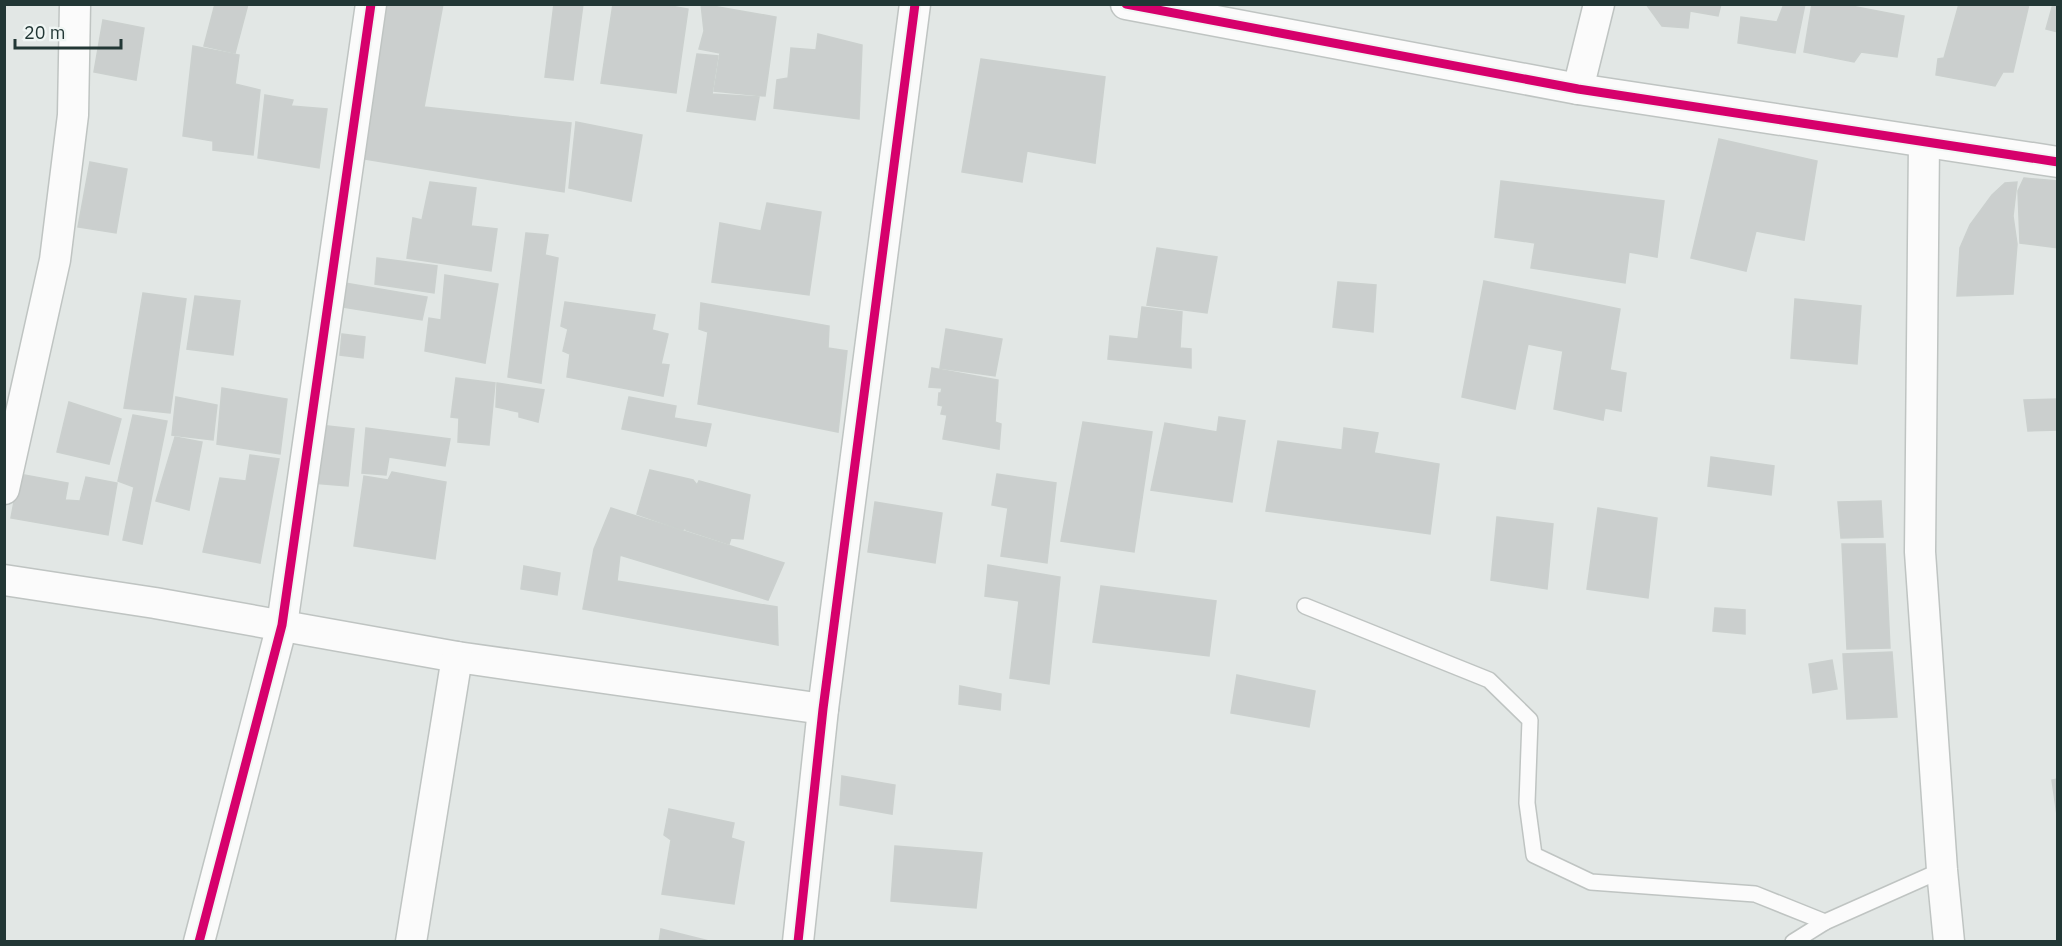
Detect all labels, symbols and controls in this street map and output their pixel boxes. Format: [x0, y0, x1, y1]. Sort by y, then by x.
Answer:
scale bar [15, 12, 122, 50]
text: 20 m [24, 21, 66, 44]

